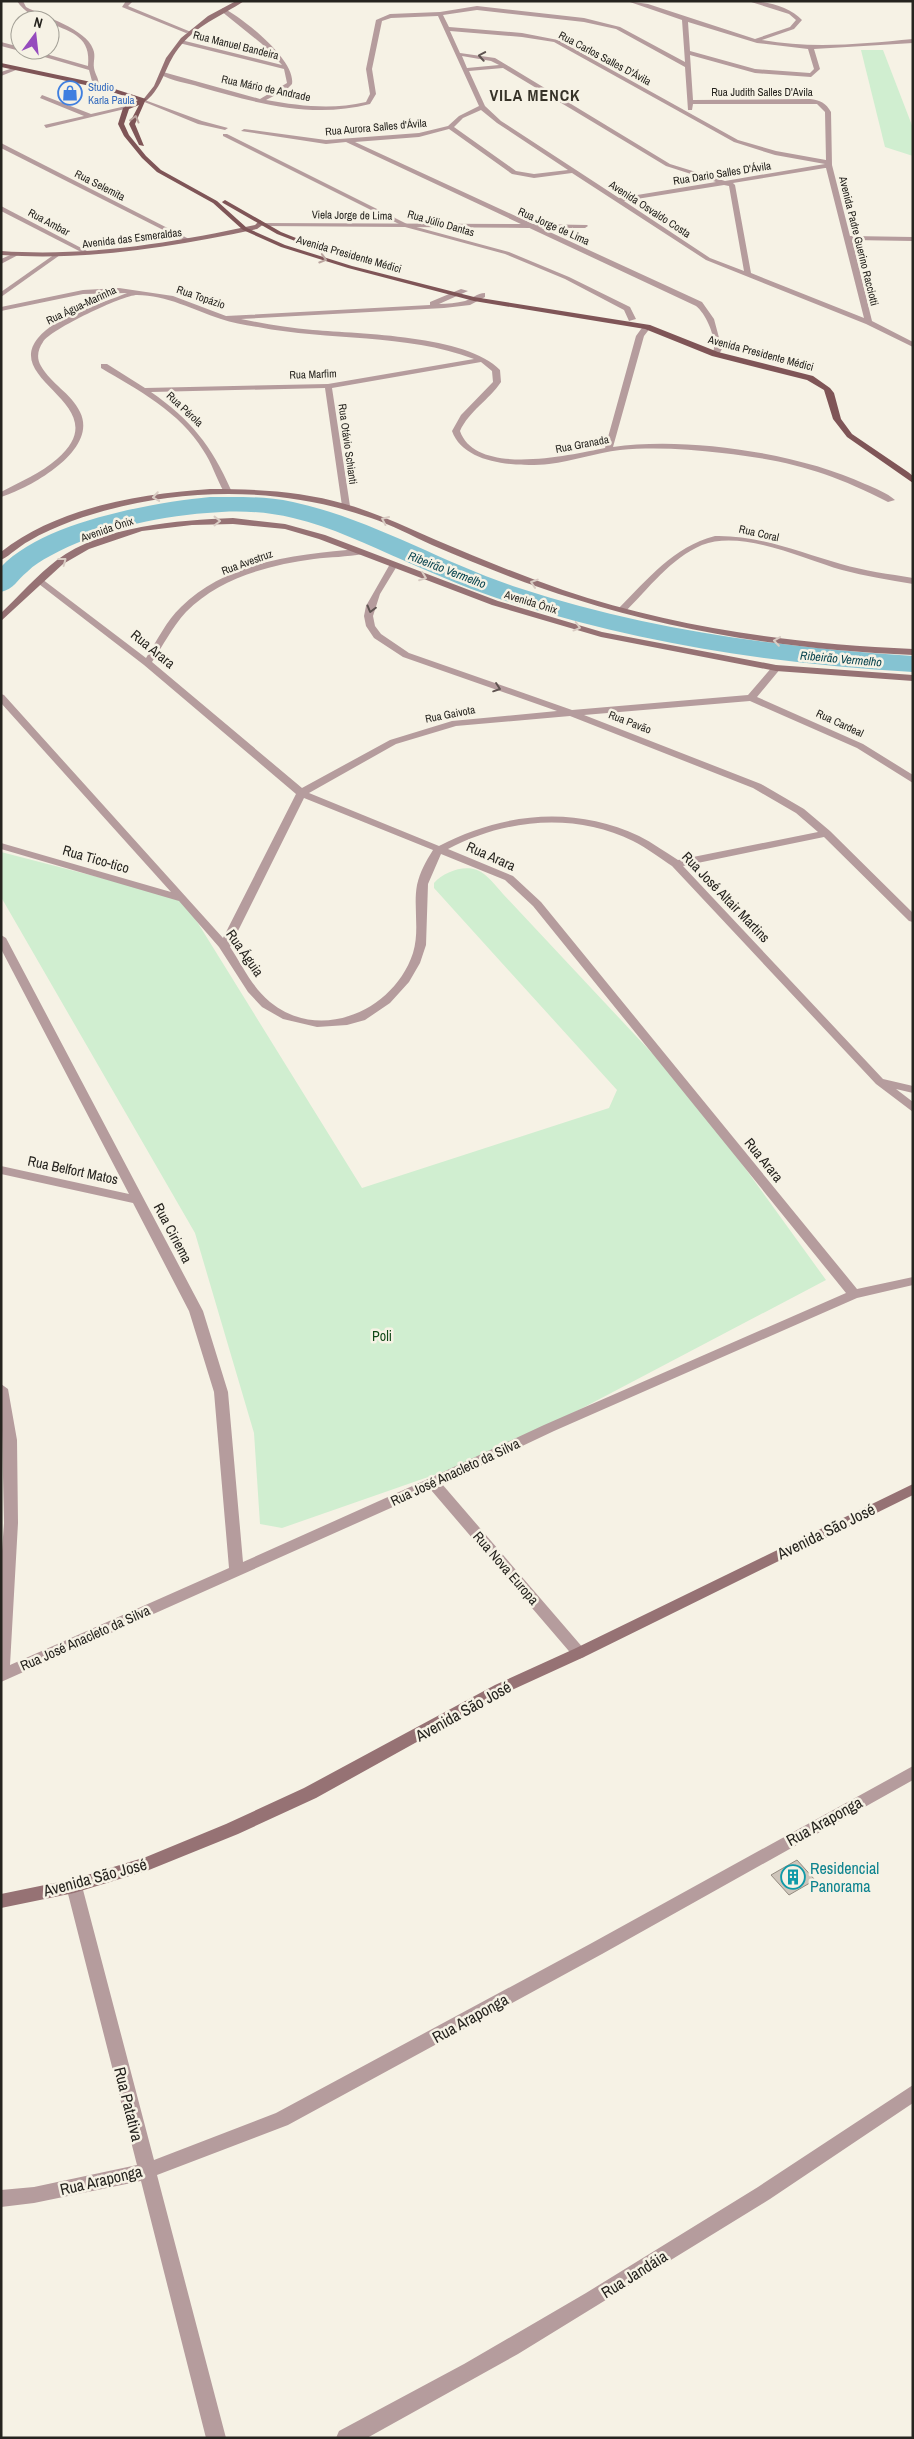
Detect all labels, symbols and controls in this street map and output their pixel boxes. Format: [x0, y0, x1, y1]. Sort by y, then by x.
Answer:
north arrow [10, 10, 60, 60]
text: N [32, 13, 45, 32]
street label: Rua Manuel Bandeira [192, 28, 280, 62]
street label: Rua Carlos Salles D'Ávila [556, 28, 654, 88]
one-way arrow [477, 52, 486, 62]
street label: Rua Mário de Andrade [220, 72, 312, 104]
shop icon: Studio Karla Paula [57, 80, 83, 106]
place label: Studio Karla Paula [88, 80, 135, 107]
district label: VILA MENCK [489, 84, 581, 106]
street label: Rua Judith Salles D'Avila [711, 85, 813, 99]
one-way arrow [129, 115, 140, 123]
street label: Rua Aurora Salles d'Ávila [325, 116, 427, 138]
street label: Rua Dario Salles D'Ávila [672, 158, 772, 188]
street label: Rua Selemita [72, 166, 128, 204]
street label: Avenida Padre Guerino Racciotti [836, 174, 882, 307]
street label: Avenida Osvaldo Costa [606, 177, 693, 241]
street label: Rua Jorge de Lima [516, 204, 592, 248]
street label: Rua Ambar [26, 205, 72, 239]
street label: Viela Jorge de Lima [312, 207, 392, 223]
street label: Rua Júlio Dantas [406, 207, 477, 239]
street label: Avenida das Esmeraldas [80, 225, 183, 251]
street label: Avenida Presidente Médici [294, 232, 403, 276]
one-way arrow [319, 253, 327, 263]
street label: Rua Topázio [175, 282, 227, 312]
street label: Rua Água-Marinha [44, 283, 118, 327]
street label: Avenida Presidente Médici [706, 332, 815, 374]
street label: Rua Marfim [289, 366, 337, 382]
street label: Rua Pérola [164, 388, 206, 430]
street label: Rua Otávio Schianti [335, 403, 361, 485]
street label: Rua Granada [554, 432, 610, 456]
one-way arrow [152, 492, 161, 502]
street label: Avenida Ônix [78, 513, 136, 545]
one-way arrow [214, 516, 222, 526]
one-way arrow [381, 516, 390, 527]
street label: Rua Coral [738, 522, 780, 544]
street label: Rua Avestruz [219, 546, 275, 578]
water label: Ribeirão Vermelho [406, 548, 489, 592]
one-way arrow [57, 558, 67, 567]
one-way arrow [418, 571, 427, 581]
one-way arrow [531, 579, 539, 589]
street label: Avenida Ônix [502, 587, 560, 617]
one-way arrow [366, 604, 377, 613]
one-way arrow [573, 622, 581, 632]
street label: Rua Arara [127, 626, 179, 673]
one-way arrow [773, 637, 781, 647]
water label: Ribeirão Vermelho [799, 647, 883, 671]
one-way arrow [492, 682, 501, 692]
street label: Rua Gaivota [424, 702, 476, 726]
street label: Rua Cardeal [814, 706, 866, 740]
street label: Rua Pavão [607, 707, 653, 737]
street label: Rua Arara [464, 837, 519, 875]
street label: Rua Tico-tico [61, 841, 131, 877]
street label: Rua José Altair Martins [678, 848, 774, 946]
street label: Rua Águia [222, 926, 268, 981]
street label: Rua Arara [741, 1134, 788, 1186]
street label: Rua Belfort Matos [26, 1152, 120, 1188]
street label: Rua Ciriema [150, 1200, 197, 1266]
park label: Poli [372, 1327, 392, 1345]
street label: Rua José Anacleto da Silva [388, 1434, 523, 1510]
street label: Avenida São José [773, 1498, 879, 1565]
street label: Rua Nova Europa [469, 1528, 543, 1609]
street label: Rua José Anacleto da Silva [17, 1601, 153, 1675]
street label: Avenida São José [410, 1676, 515, 1747]
street label: Rua Araponga [782, 1791, 867, 1851]
street label: Avenida São José [40, 1853, 149, 1902]
place label: Residencial Panorama [810, 1857, 879, 1897]
building icon: Residencial Panorama [780, 1864, 806, 1890]
street label: Rua Araponga [428, 1988, 513, 2048]
street label: Rua Patativa [109, 2065, 149, 2144]
street label: Rua Araponga [58, 2160, 145, 2200]
street label: Rua Jandáia [597, 2245, 672, 2303]

